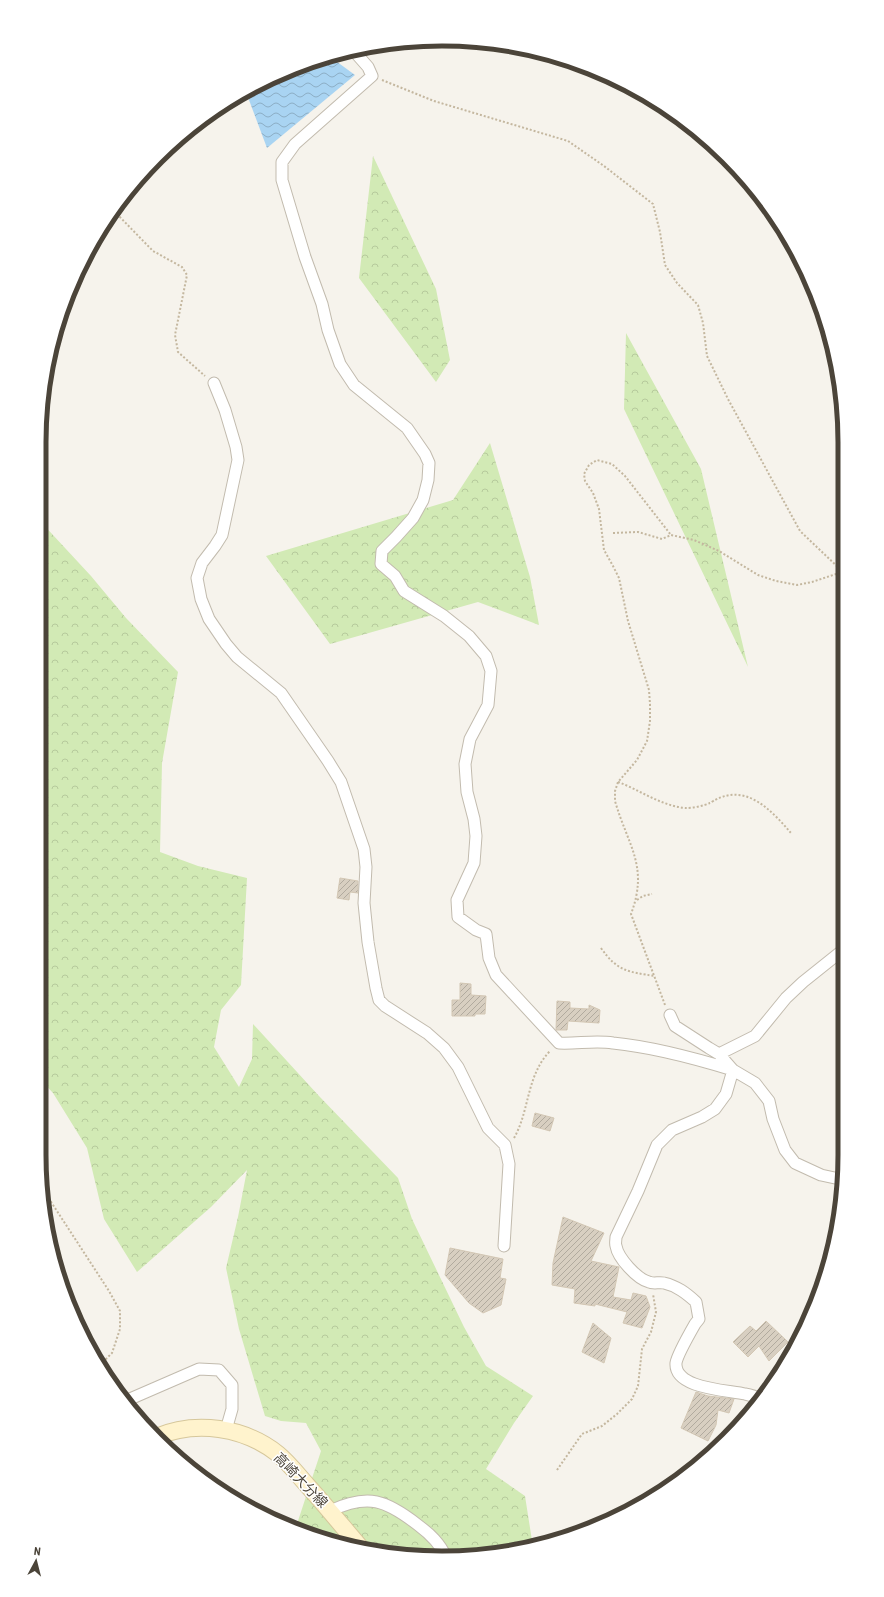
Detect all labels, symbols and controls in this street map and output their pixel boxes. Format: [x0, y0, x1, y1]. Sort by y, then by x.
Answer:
street label: 高崎大分線 [271, 1449, 331, 1511]
north arrow [16, 1541, 56, 1581]
text: N [33, 1545, 42, 1558]

